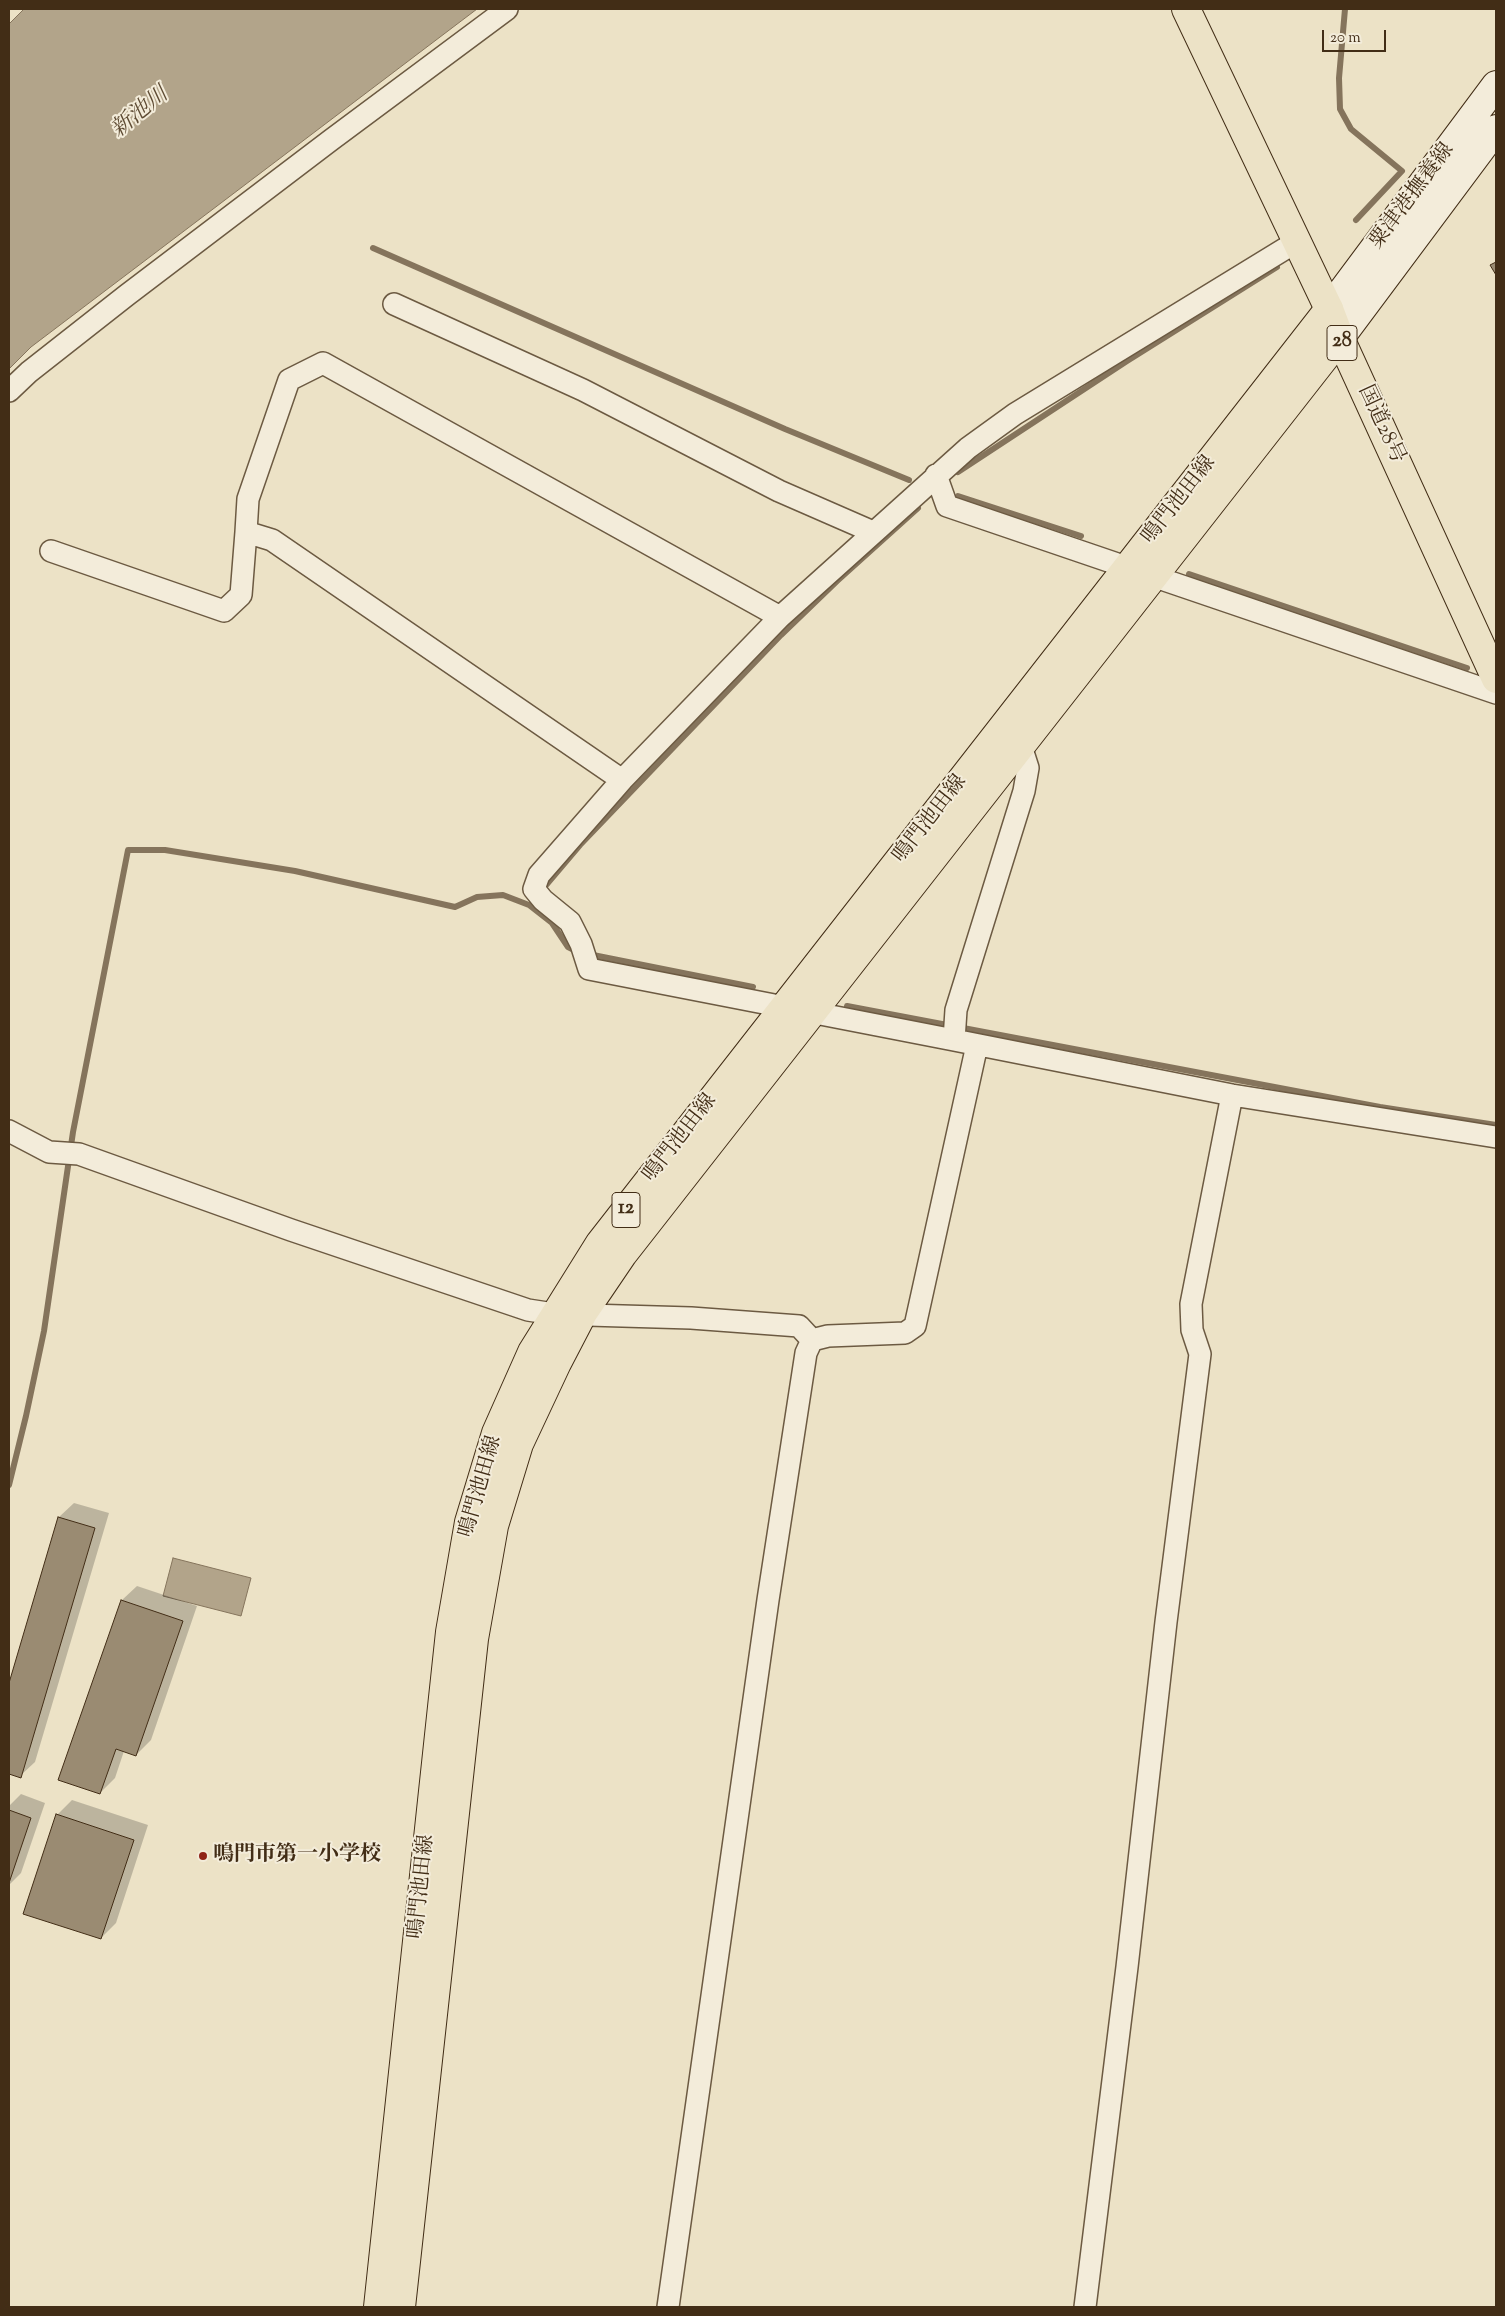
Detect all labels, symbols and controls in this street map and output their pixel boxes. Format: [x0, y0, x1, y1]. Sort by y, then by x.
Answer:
scale bar [1325, 20, 1389, 52]
text: 20 m [1330, 28, 1361, 49]
water label: 新池川 [107, 83, 175, 145]
street label: 粟津港撫養線 [1365, 139, 1461, 255]
road number: 28 [1327, 326, 1357, 360]
street label: 国道28号 [1351, 382, 1409, 468]
street label: 鳴門池田線 [1138, 452, 1222, 550]
street label: 鳴門池田線 [889, 771, 973, 869]
street label: 鳴門池田線 [639, 1090, 723, 1188]
road number: 12 [612, 1192, 640, 1228]
street label: 鳴門池田線 [455, 1433, 509, 1541]
street label: 鳴門池田線 [405, 1833, 441, 1941]
place label: 鳴門市第一小学校 [213, 1843, 381, 1869]
marker: 鳴門市第一小学校 [197, 1850, 209, 1862]

